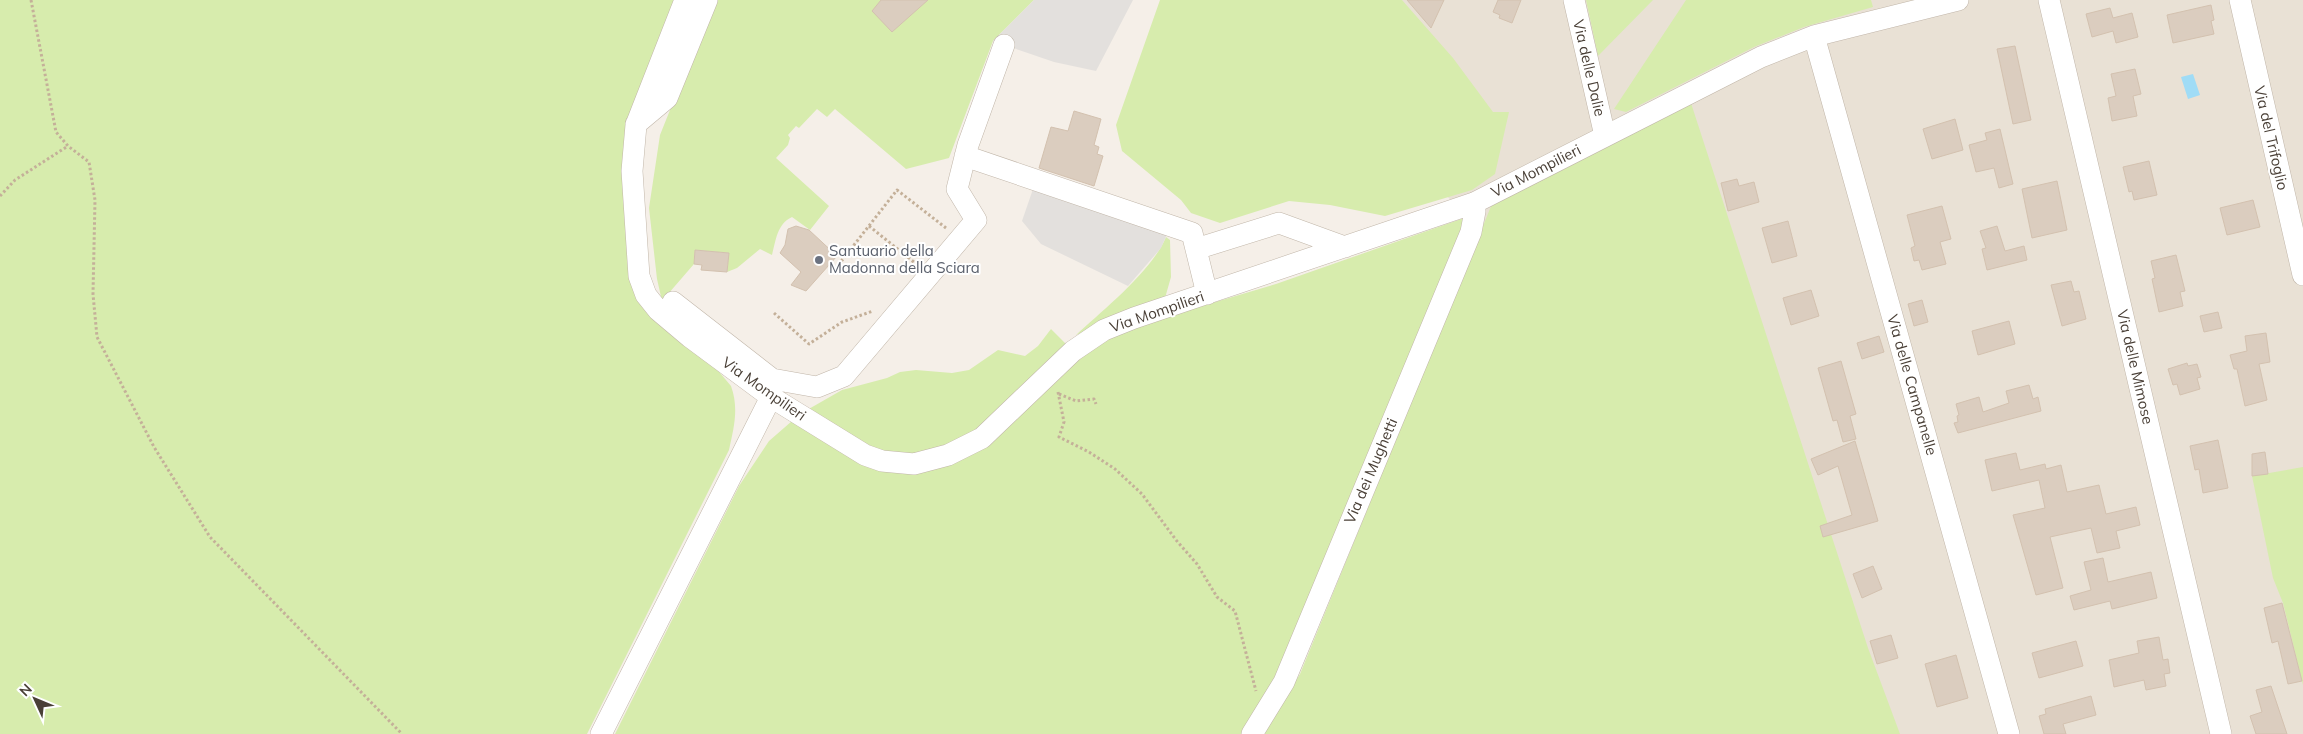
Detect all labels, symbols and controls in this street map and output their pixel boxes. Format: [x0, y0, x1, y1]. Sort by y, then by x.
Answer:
street label: Via delle Dalie [1569, 18, 1610, 118]
street label: Via del Trifoglio [2250, 84, 2293, 192]
street label: Via Mompilieri [1488, 140, 1584, 201]
place label: Santuario della Madonna della Sciara [829, 241, 980, 277]
marker: Santuario della Madonna della Sciara [813, 254, 825, 266]
street label: Via Mompilieri [1107, 287, 1206, 337]
street label: Via delle Mimose [2113, 308, 2158, 426]
street label: Via delle Campanelle [1883, 312, 1942, 458]
street label: Via Mompilieri [719, 353, 810, 425]
street label: Via dei Mughetti [1340, 415, 1401, 527]
north arrow [10, 674, 60, 724]
text: N [16, 680, 36, 700]

